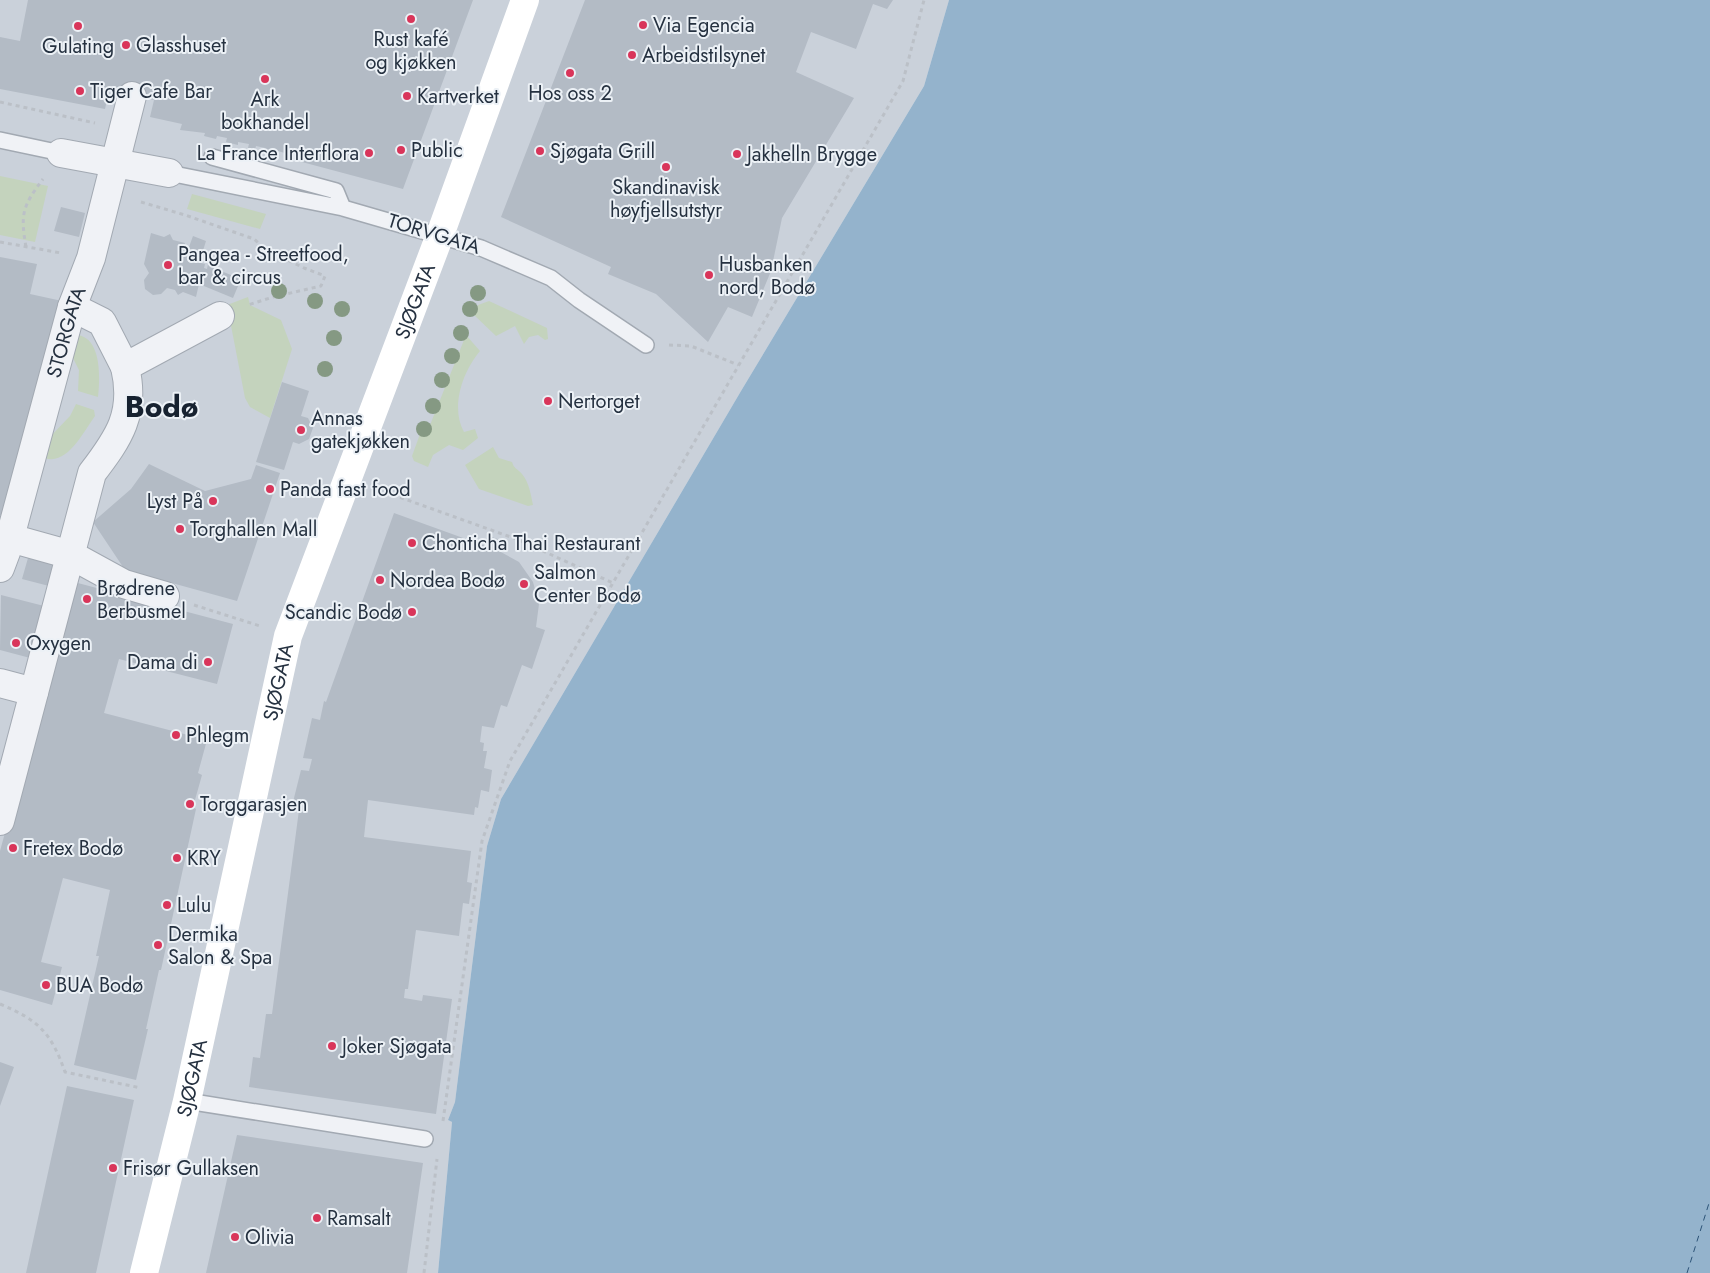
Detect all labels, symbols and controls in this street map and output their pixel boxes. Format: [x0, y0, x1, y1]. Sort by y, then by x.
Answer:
place label: Via Egencia [653, 11, 755, 40]
marker: Rust kafé og kjøkken [405, 13, 417, 25]
marker: Via Egencia [637, 19, 649, 31]
marker: Gulating [72, 20, 84, 32]
place label: Rust kafé og kjøkken [365, 25, 457, 77]
place label: Glasshuset [136, 31, 226, 60]
place label: Gulating [42, 32, 114, 61]
marker: Glasshuset [120, 39, 132, 51]
place label: Arbeidstilsynet [642, 41, 766, 70]
marker: Arbeidstilsynet [626, 49, 638, 61]
marker: Hos oss 2 [564, 67, 576, 79]
marker: Ark bokhandel [259, 73, 271, 85]
place label: Tiger Cafe Bar [90, 77, 212, 106]
place label: Hos oss 2 [528, 79, 612, 108]
place label: Kartverket [417, 82, 499, 111]
marker: Tiger Cafe Bar [74, 85, 86, 97]
place label: Ark bokhandel [221, 85, 309, 137]
marker: Kartverket [401, 90, 413, 102]
place label: Public [411, 136, 463, 165]
place label: Sjøgata Grill [550, 137, 655, 166]
place label: La France Interflora [197, 139, 359, 168]
place label: Jakhelln Brygge [744, 140, 877, 169]
marker: Public [395, 144, 407, 156]
marker: Sjøgata Grill [534, 145, 546, 157]
marker: La France Interflora [363, 147, 375, 159]
marker: Jakhelln Brygge [731, 148, 743, 160]
marker: Skandinavisk høyfjellsutstyr [660, 161, 672, 173]
place label: Skandinavisk høyfjellsutstyr [610, 173, 722, 225]
street label: TORVGATA [384, 206, 485, 262]
place label: Pangea - Streetfood, bar & circus [178, 240, 349, 292]
place label: Husbanken nord, Bodø [719, 250, 815, 302]
marker: Pangea - Streetfood, bar & circus [162, 259, 174, 271]
street label: SJØGATA [387, 259, 443, 343]
marker: Husbanken nord, Bodø [703, 269, 715, 281]
street label: STORGATA [39, 281, 93, 381]
district label: Bodø [125, 385, 198, 428]
place label: Nertorget [558, 387, 640, 416]
marker: Nertorget [542, 395, 554, 407]
place label: Annas gatekjøkken [311, 404, 410, 456]
marker: Annas gatekjøkken [295, 424, 307, 436]
place label: Panda fast food [280, 475, 411, 504]
marker: Panda fast food [264, 483, 276, 495]
place label: Lyst På [147, 487, 203, 516]
marker: Lyst På [207, 495, 219, 507]
place label: Torghallen Mall [190, 515, 317, 544]
marker: Torghallen Mall [174, 523, 186, 535]
place label: Chonticha Thai Restaurant [422, 529, 640, 558]
marker: Chonticha Thai Restaurant [406, 537, 418, 549]
place label: Salmon Center Bodø [534, 558, 641, 610]
place label: Nordea Bodø [390, 566, 505, 595]
place label: Brødrene Berbusmel [97, 574, 186, 626]
marker: Nordea Bodø [374, 574, 386, 586]
marker: Salmon Center Bodø [518, 578, 530, 590]
marker: Brødrene Berbusmel [81, 593, 93, 605]
place label: Scandic Bodø [285, 598, 402, 627]
marker: Scandic Bodø [406, 606, 418, 618]
place label: Oxygen [26, 629, 91, 658]
marker: Oxygen [10, 637, 22, 649]
street label: SJØGATA [255, 640, 301, 724]
place label: Dama di [127, 648, 198, 677]
marker: Dama di [202, 656, 214, 668]
place label: Phlegm [186, 721, 249, 750]
marker: Phlegm [170, 729, 182, 741]
place label: Torggarasjen [200, 790, 308, 819]
marker: Torggarasjen [184, 798, 196, 810]
place label: Fretex Bodø [23, 834, 123, 863]
marker: Fretex Bodø [7, 842, 19, 854]
place label: KRY [187, 844, 221, 873]
marker: KRY [171, 852, 183, 864]
place label: Lulu [177, 891, 211, 920]
marker: Lulu [161, 899, 173, 911]
place label: Dermika Salon & Spa [168, 920, 272, 972]
marker: Dermika Salon & Spa [152, 939, 164, 951]
place label: BUA Bodø [56, 971, 143, 1000]
marker: BUA Bodø [40, 979, 52, 991]
place label: Joker Sjøgata [339, 1032, 452, 1061]
street label: SJØGATA [169, 1035, 215, 1120]
marker: Joker Sjøgata [326, 1040, 338, 1052]
place label: Frisør Gullaksen [123, 1154, 259, 1183]
marker: Frisør Gullaksen [107, 1162, 119, 1174]
place label: Ramsalt [327, 1204, 391, 1233]
marker: Ramsalt [311, 1212, 323, 1224]
place label: Olivia [245, 1223, 294, 1252]
marker: Olivia [229, 1231, 241, 1243]

